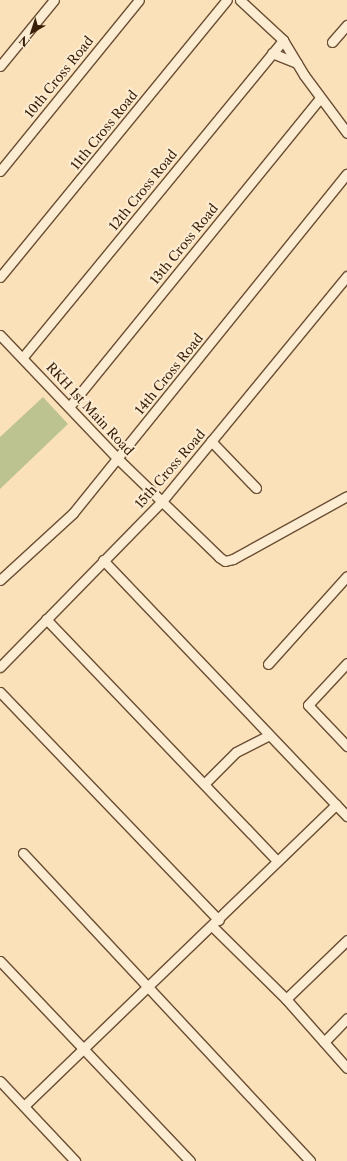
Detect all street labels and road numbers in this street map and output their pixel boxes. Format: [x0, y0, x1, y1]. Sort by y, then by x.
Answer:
street label: 10th Cross Road [21, 33, 97, 121]
street label: 11th Cross Road [67, 87, 141, 173]
street label: 12th Cross Road [106, 146, 180, 234]
street label: 13th Cross Road [147, 201, 221, 287]
street label: 14th Cross Road [132, 330, 206, 418]
street label: RKH 1st Main Road [43, 359, 137, 459]
street label: 15th Cross Road [132, 427, 208, 511]

